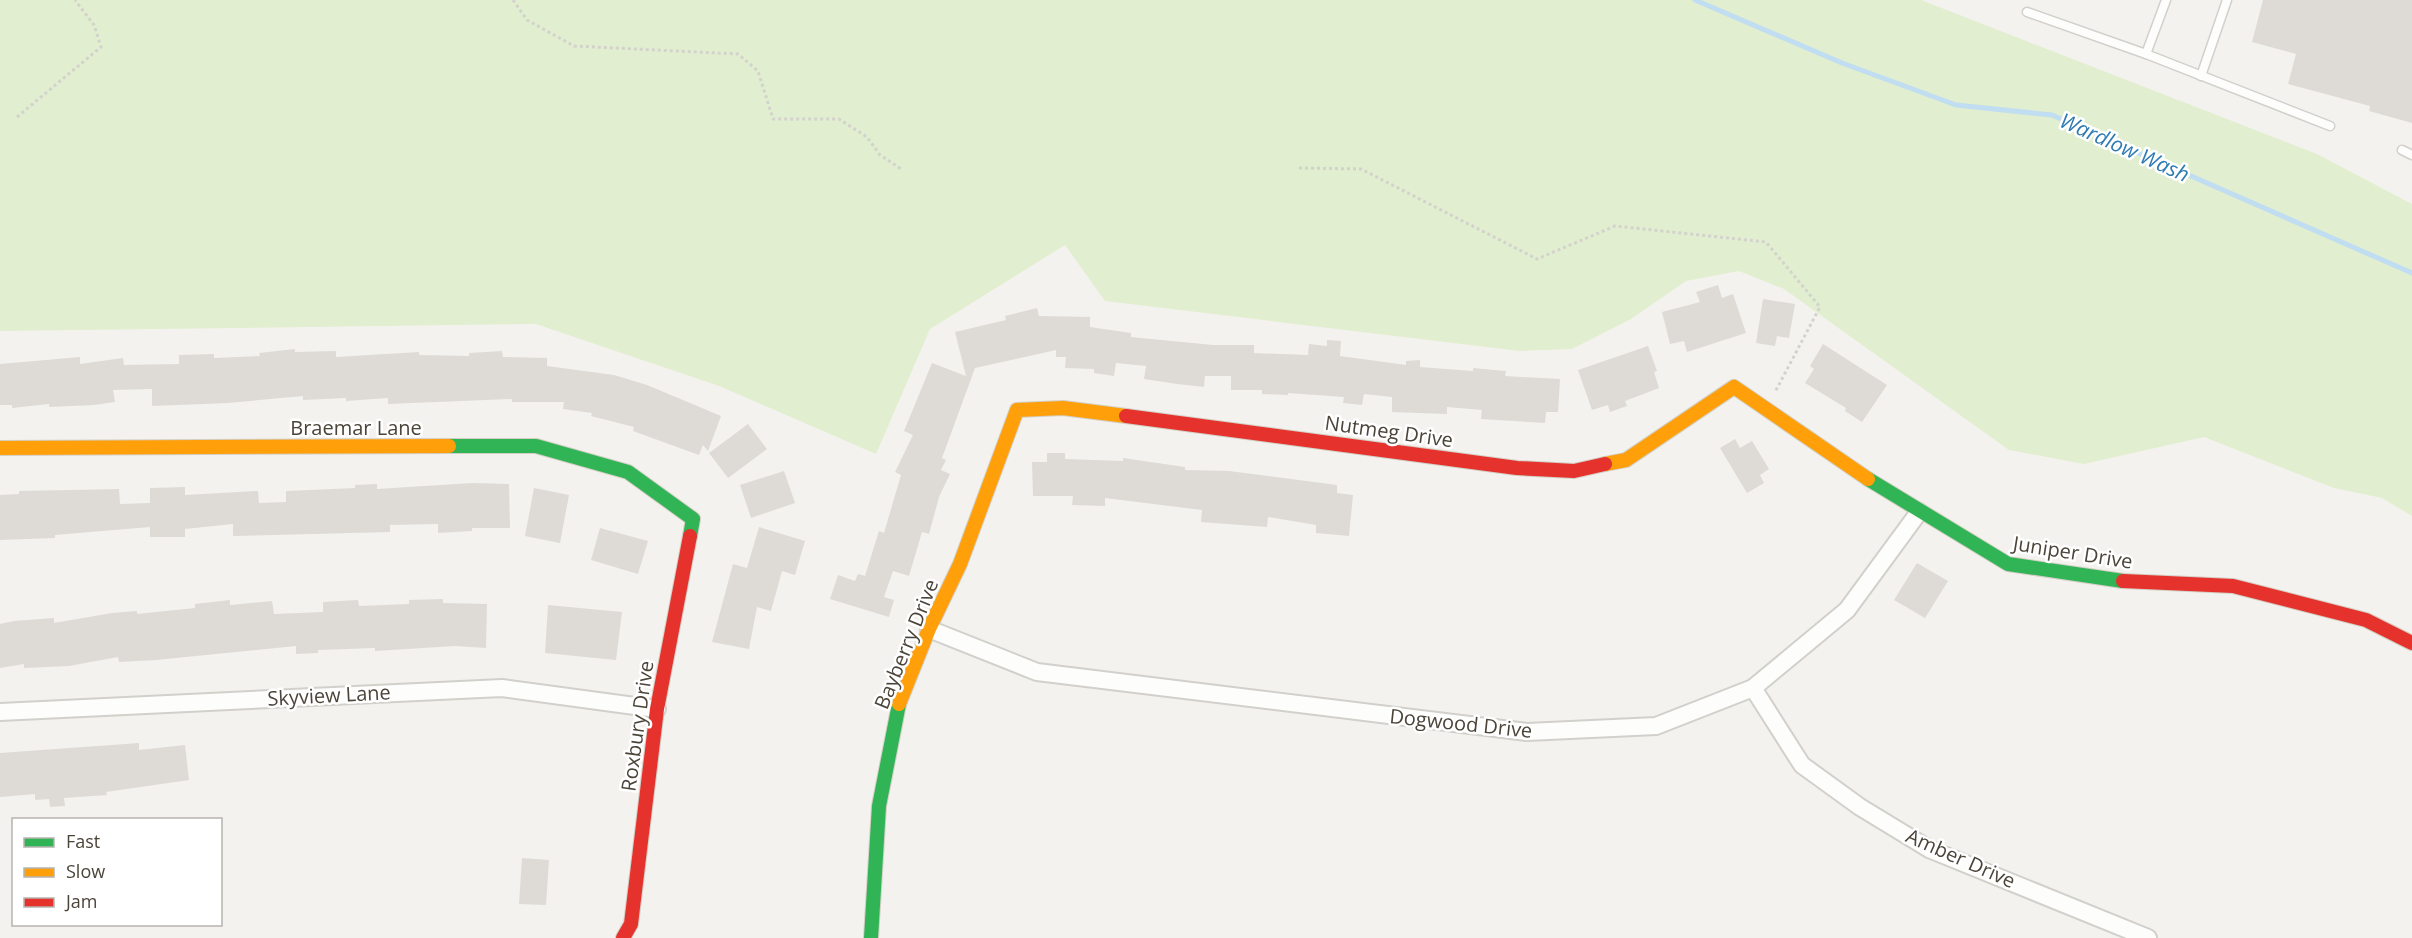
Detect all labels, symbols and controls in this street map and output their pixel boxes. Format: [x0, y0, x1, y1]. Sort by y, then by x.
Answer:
water label: Wardlow Wash [2056, 106, 2194, 188]
street label: Nutmeg Drive [1323, 409, 1455, 453]
street label: Braemar Lane [290, 414, 422, 441]
street label: Juniper Drive [2009, 529, 2135, 575]
street label: Bayberry Drive [868, 575, 944, 713]
street label: Roxbury Drive [614, 659, 660, 793]
street label: Skyview Lane [267, 678, 391, 712]
street label: Dogwood Drive [1388, 702, 1534, 744]
legend [12, 818, 222, 926]
street label: Amber Drive [1902, 822, 2020, 894]
text: Fast [66, 829, 100, 853]
text: Slow [66, 859, 105, 883]
text: Jam [64, 889, 98, 913]

